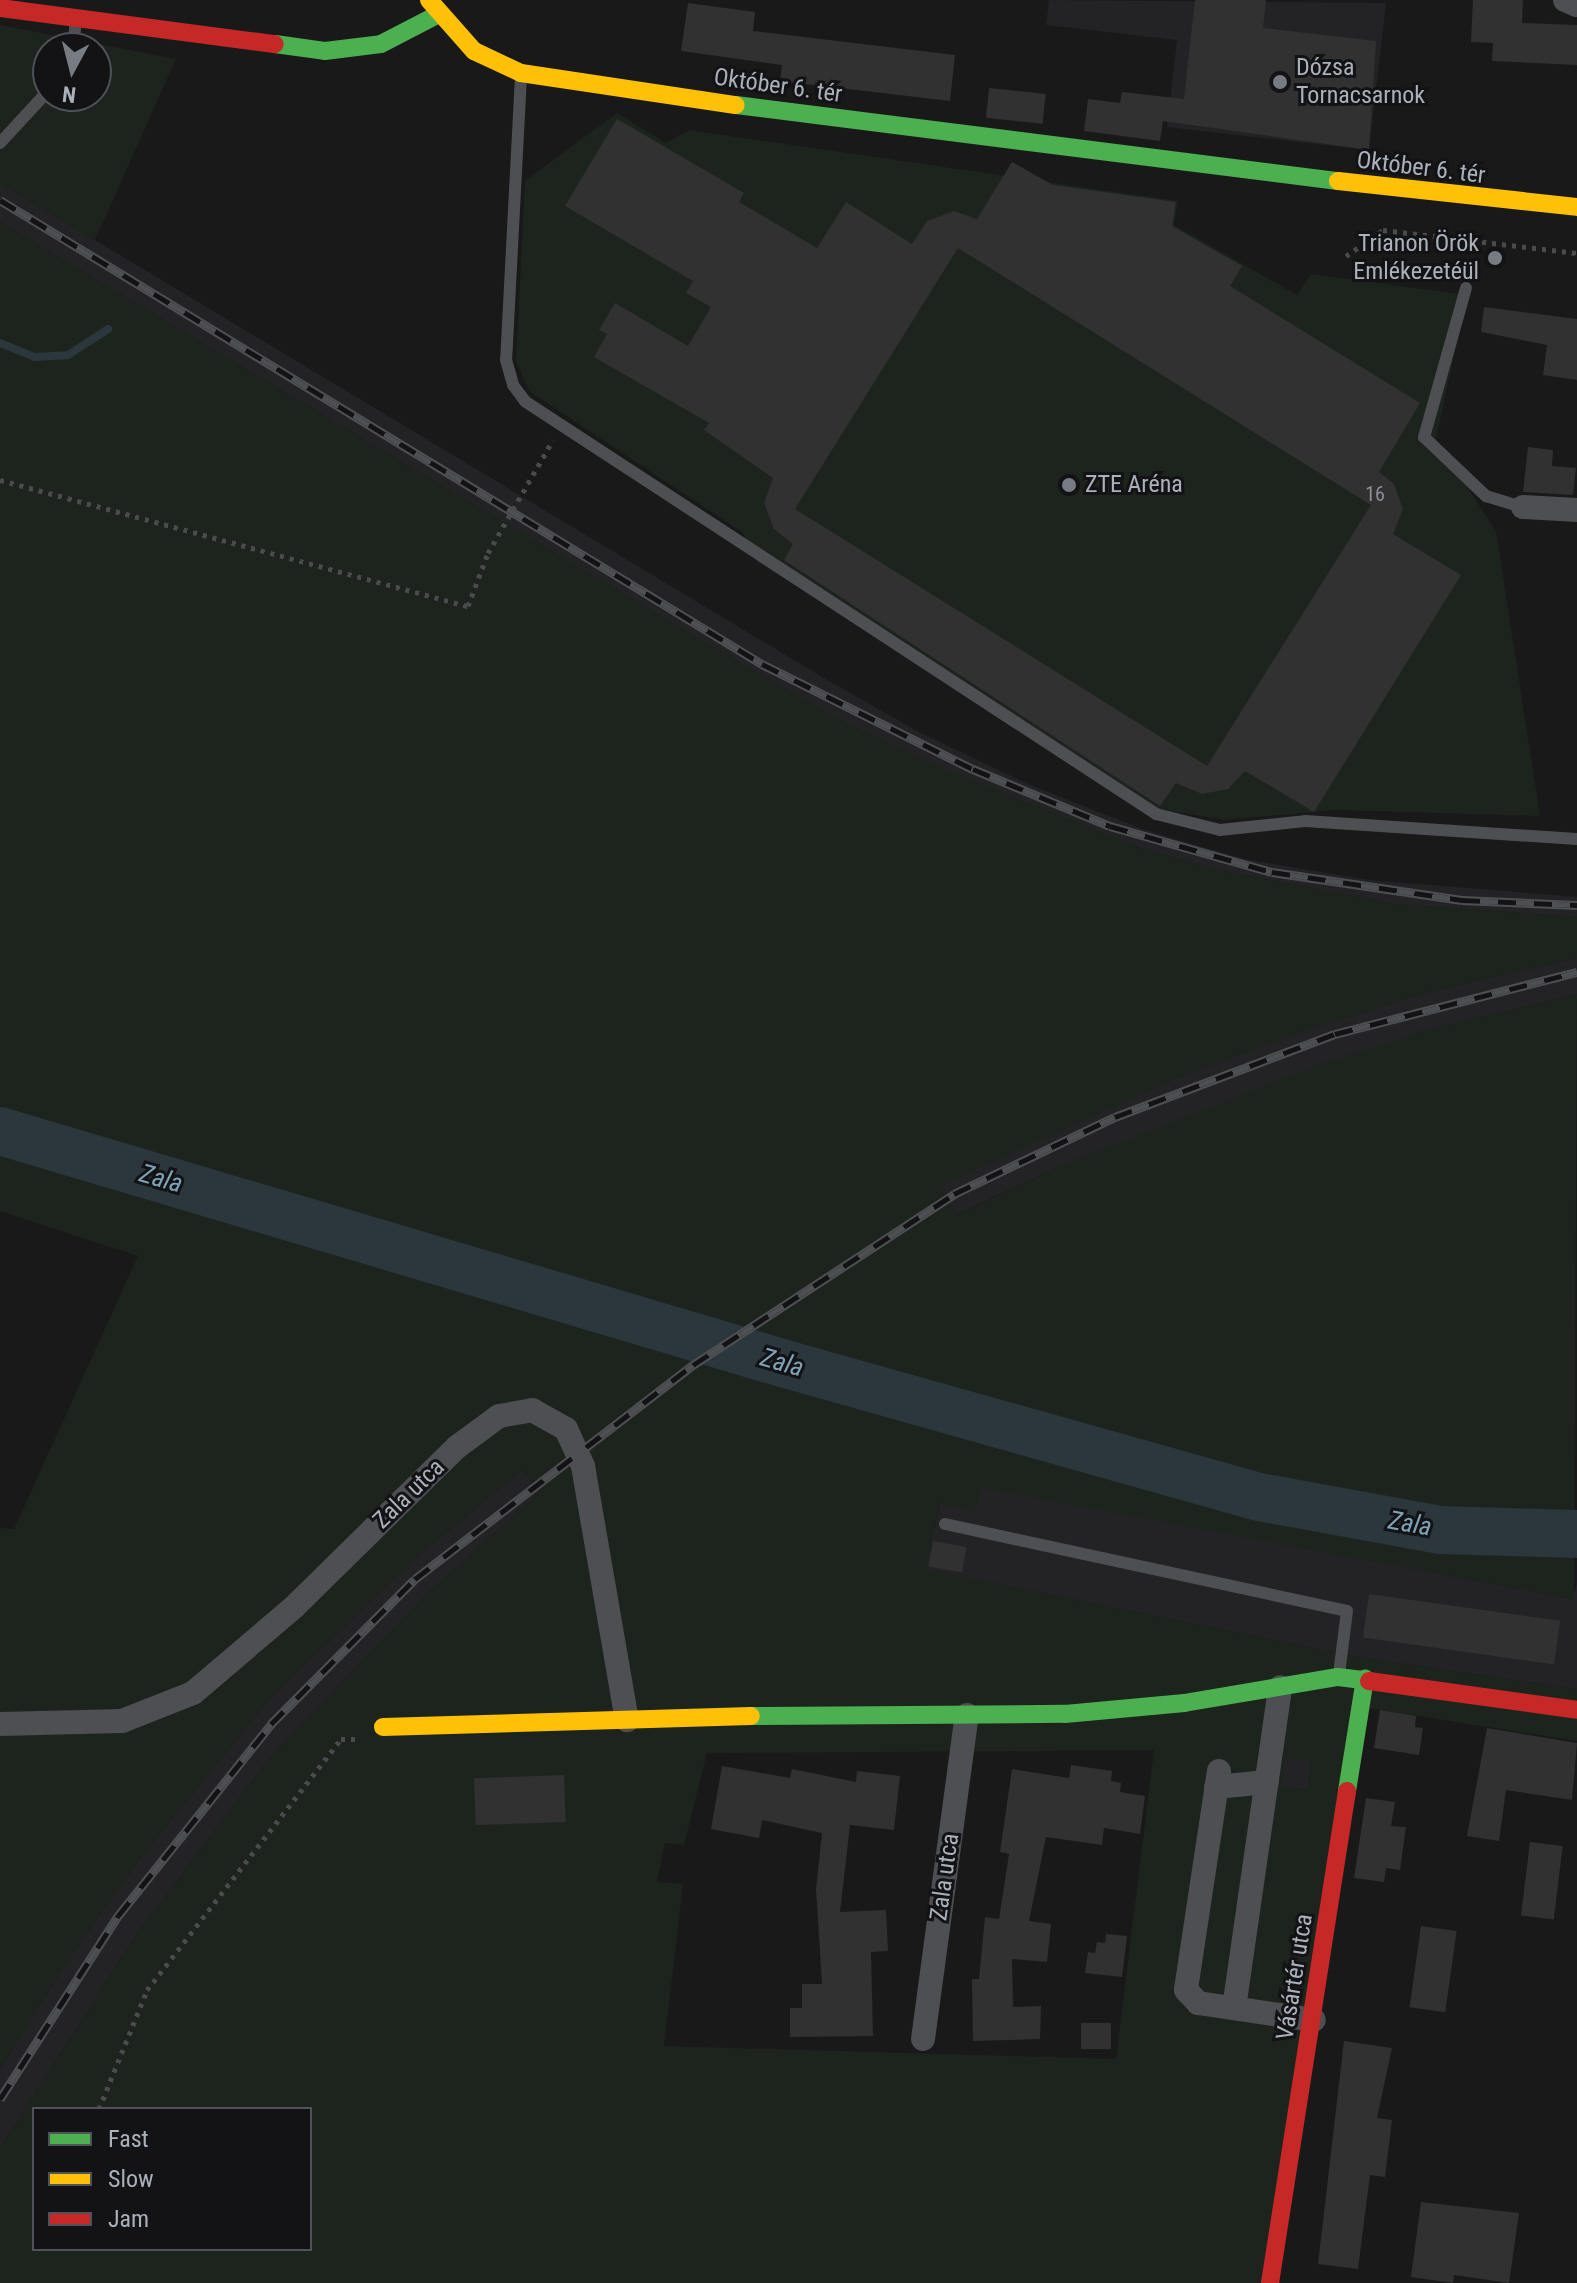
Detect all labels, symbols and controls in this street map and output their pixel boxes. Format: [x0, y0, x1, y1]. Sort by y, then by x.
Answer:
north arrow [32, 32, 112, 112]
place label: Dózsa Tornacsarnok [1296, 54, 1425, 110]
street label: Október 6. tér [712, 63, 844, 109]
marker: Dózsa Tornacsarnok [1271, 73, 1289, 91]
text: N [61, 81, 77, 108]
street label: Október 6. tér [1355, 146, 1487, 190]
place label: Trianon Örök Emlékezetéül [1353, 230, 1479, 286]
marker: Trianon Örök Emlékezetéül [1486, 249, 1504, 267]
place label: ZTE Aréna [1085, 471, 1183, 499]
marker: ZTE Aréna [1060, 476, 1078, 494]
house number: 16 [1365, 482, 1385, 506]
water label: Zala [136, 1158, 186, 1200]
water label: Zala [757, 1342, 807, 1384]
street label: Zala utca [367, 1453, 451, 1535]
water label: Zala [1386, 1505, 1434, 1543]
street label: Zala utca [925, 1832, 965, 1922]
street label: Vásártér utca [1271, 1912, 1319, 2042]
legend [32, 2107, 312, 2251]
text: Fast [108, 2125, 149, 2153]
text: Slow [108, 2165, 154, 2193]
text: Jam [108, 2205, 149, 2233]

